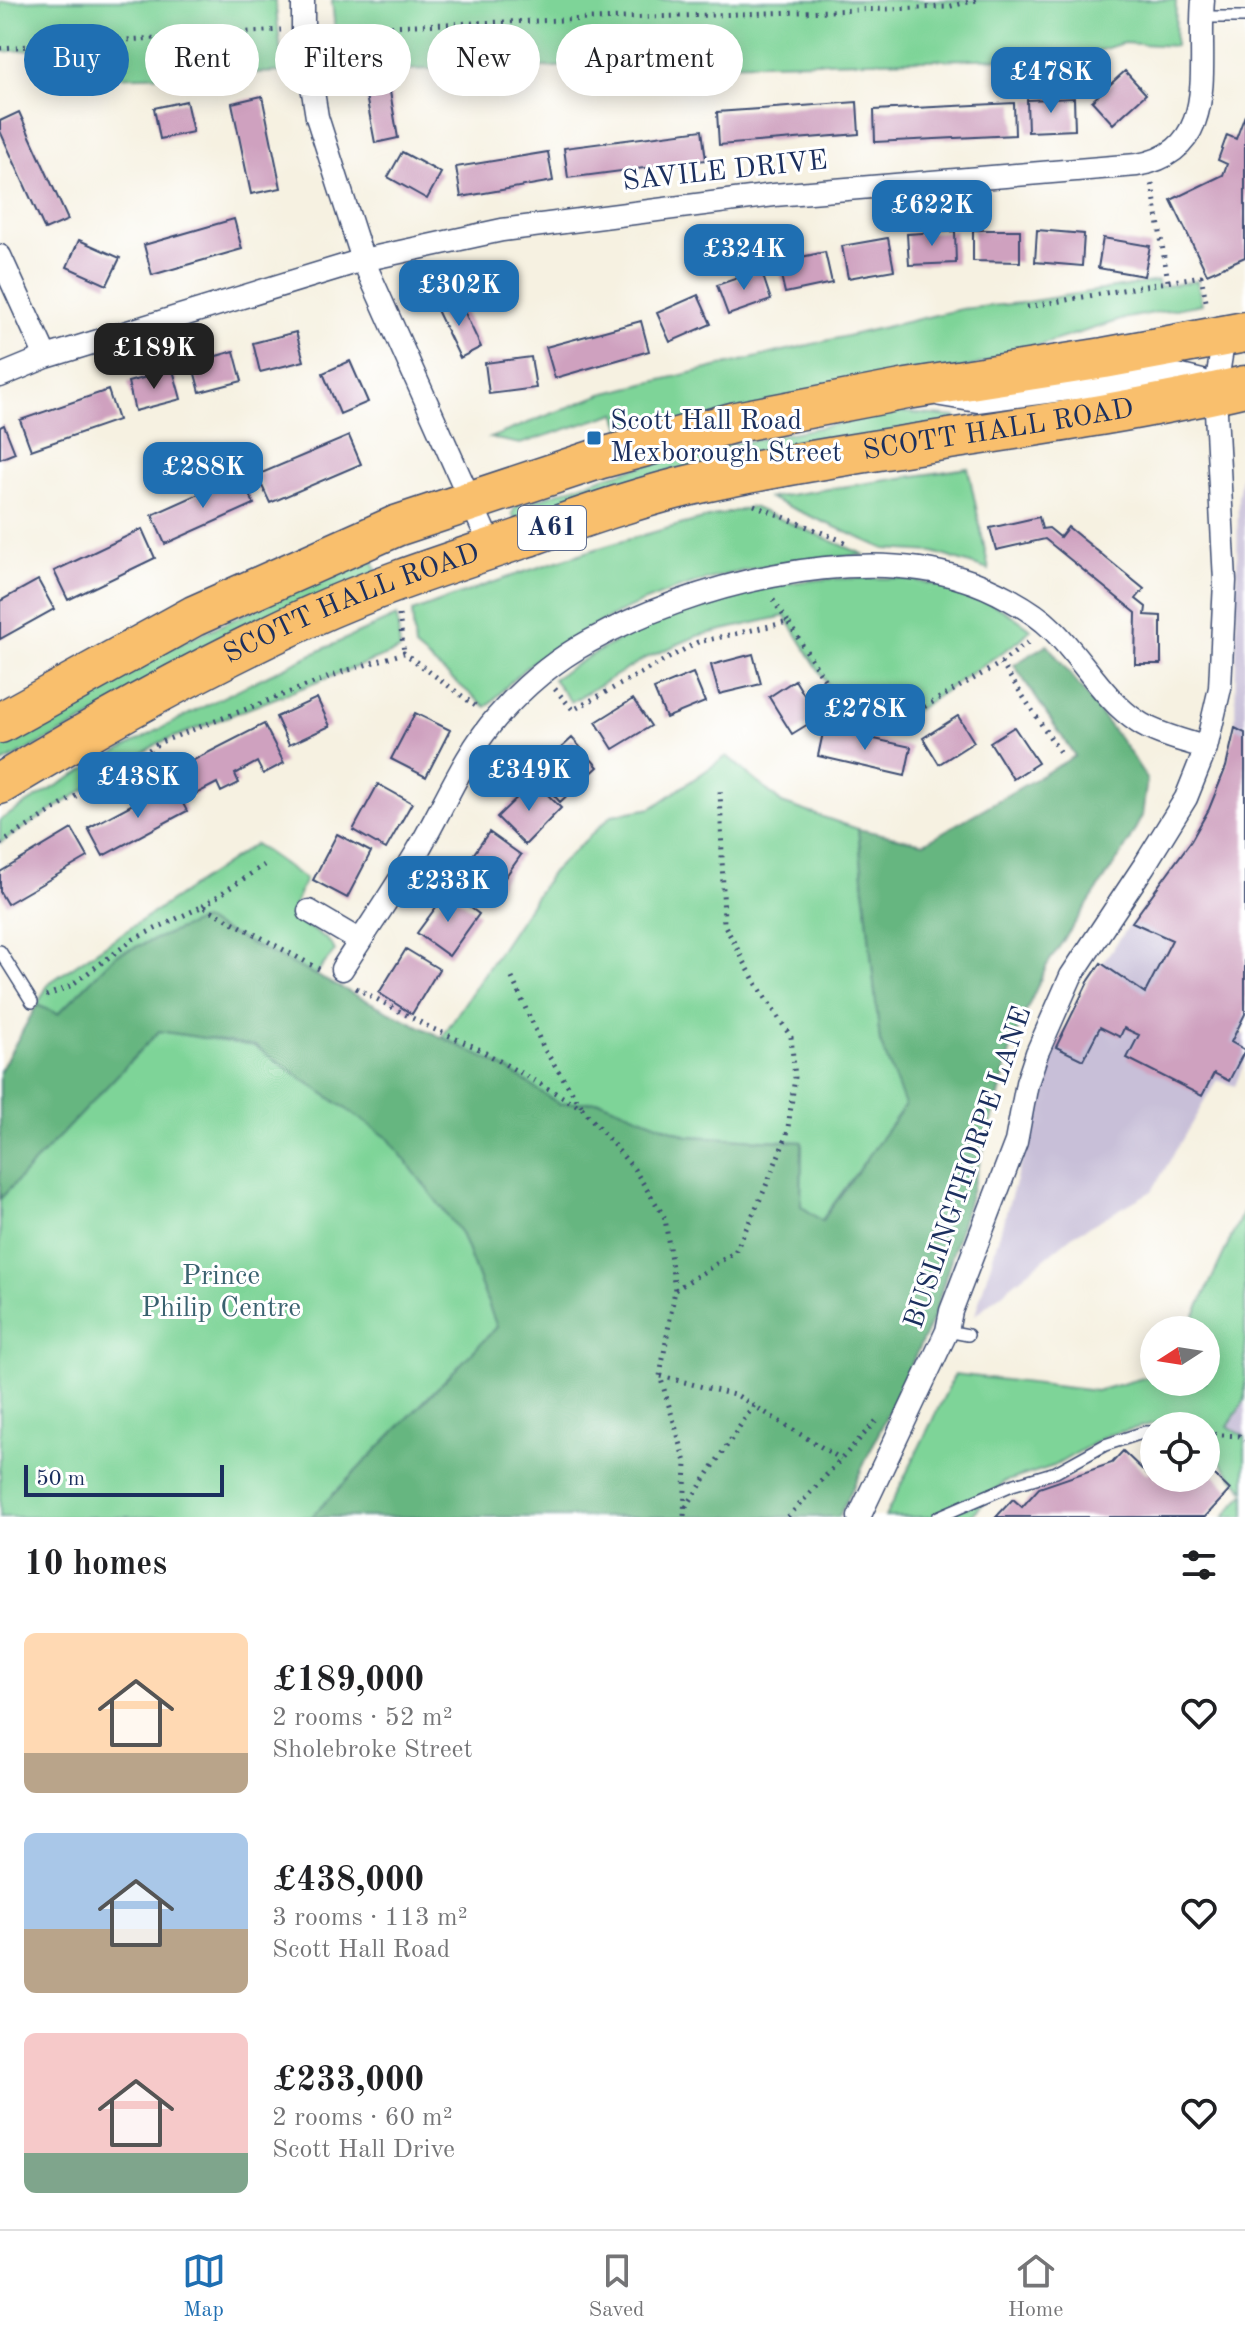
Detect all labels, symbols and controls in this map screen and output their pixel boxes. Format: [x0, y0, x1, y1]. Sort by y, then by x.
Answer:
chip: Buy [24, 24, 129, 96]
chip: Rent [145, 24, 259, 96]
chip: Filters [275, 24, 411, 96]
chip: New [427, 24, 540, 96]
chip: Apartment [556, 24, 743, 96]
pin: £478K [995, 47, 1107, 115]
text: £478K [1009, 60, 1093, 86]
street label: SAVILE DRIVE [621, 147, 829, 197]
pin: £622K [876, 180, 988, 248]
text: £622K [890, 193, 974, 219]
pin: £324K [688, 224, 800, 292]
text: £324K [702, 237, 786, 263]
pin: £302K [403, 260, 515, 328]
text: £302K [417, 273, 501, 299]
pin: £189K [98, 323, 210, 391]
text: £189K [112, 336, 196, 362]
street label: SCOTT HALL ROAD [861, 395, 1136, 466]
place label: Scott Hall Road Mexborough Street [610, 408, 842, 468]
marker: Scott Hall Road Mexborough Street [585, 429, 603, 447]
pin: £288K [147, 442, 259, 510]
text: £288K [161, 455, 245, 481]
road number: A61 [518, 506, 586, 550]
street label: SCOTT HALL ROAD [220, 540, 483, 670]
pin: £278K [809, 684, 921, 752]
text: £278K [823, 697, 907, 723]
pin: £349K [473, 745, 585, 813]
pin: £438K [82, 752, 194, 820]
text: £349K [487, 758, 571, 784]
text: £438K [96, 765, 180, 791]
pin: £233K [392, 856, 504, 924]
text: £233K [406, 869, 490, 895]
street label: BUSLINGTHORPE LANE [901, 1003, 1037, 1333]
park label: Prince Philip Centre [141, 1263, 301, 1323]
north arrow [1140, 1316, 1220, 1396]
map controls [1140, 1316, 1220, 1492]
button: locate [1140, 1412, 1220, 1492]
scale bar [24, 1461, 224, 1497]
text: 50 m [36, 1468, 85, 1490]
icon: filters [1177, 1543, 1221, 1587]
text: 10 homes [24, 1548, 167, 1582]
text: £189,000 [272, 1664, 424, 1698]
icon: home [88, 1665, 184, 1761]
icon: heart [1177, 1691, 1221, 1735]
text: 2 rooms · 52 m² [272, 1705, 453, 1731]
text: Sholebroke Street [272, 1737, 473, 1763]
text: £438,000 [272, 1864, 424, 1898]
icon: home [88, 1865, 184, 1961]
icon: heart [1177, 1891, 1221, 1935]
text: 3 rooms · 113 m² [272, 1905, 468, 1931]
text: Scott Hall Road [272, 1937, 450, 1963]
text: £233,000 [272, 2064, 424, 2098]
icon: home [88, 2065, 184, 2161]
icon: heart [1177, 2091, 1221, 2135]
text: 2 rooms · 60 m² [272, 2105, 453, 2131]
text: Scott Hall Drive [272, 2137, 455, 2163]
tab: Map [182, 2249, 226, 2324]
tab: Saved [589, 2249, 645, 2324]
tab: Home [1008, 2249, 1063, 2324]

